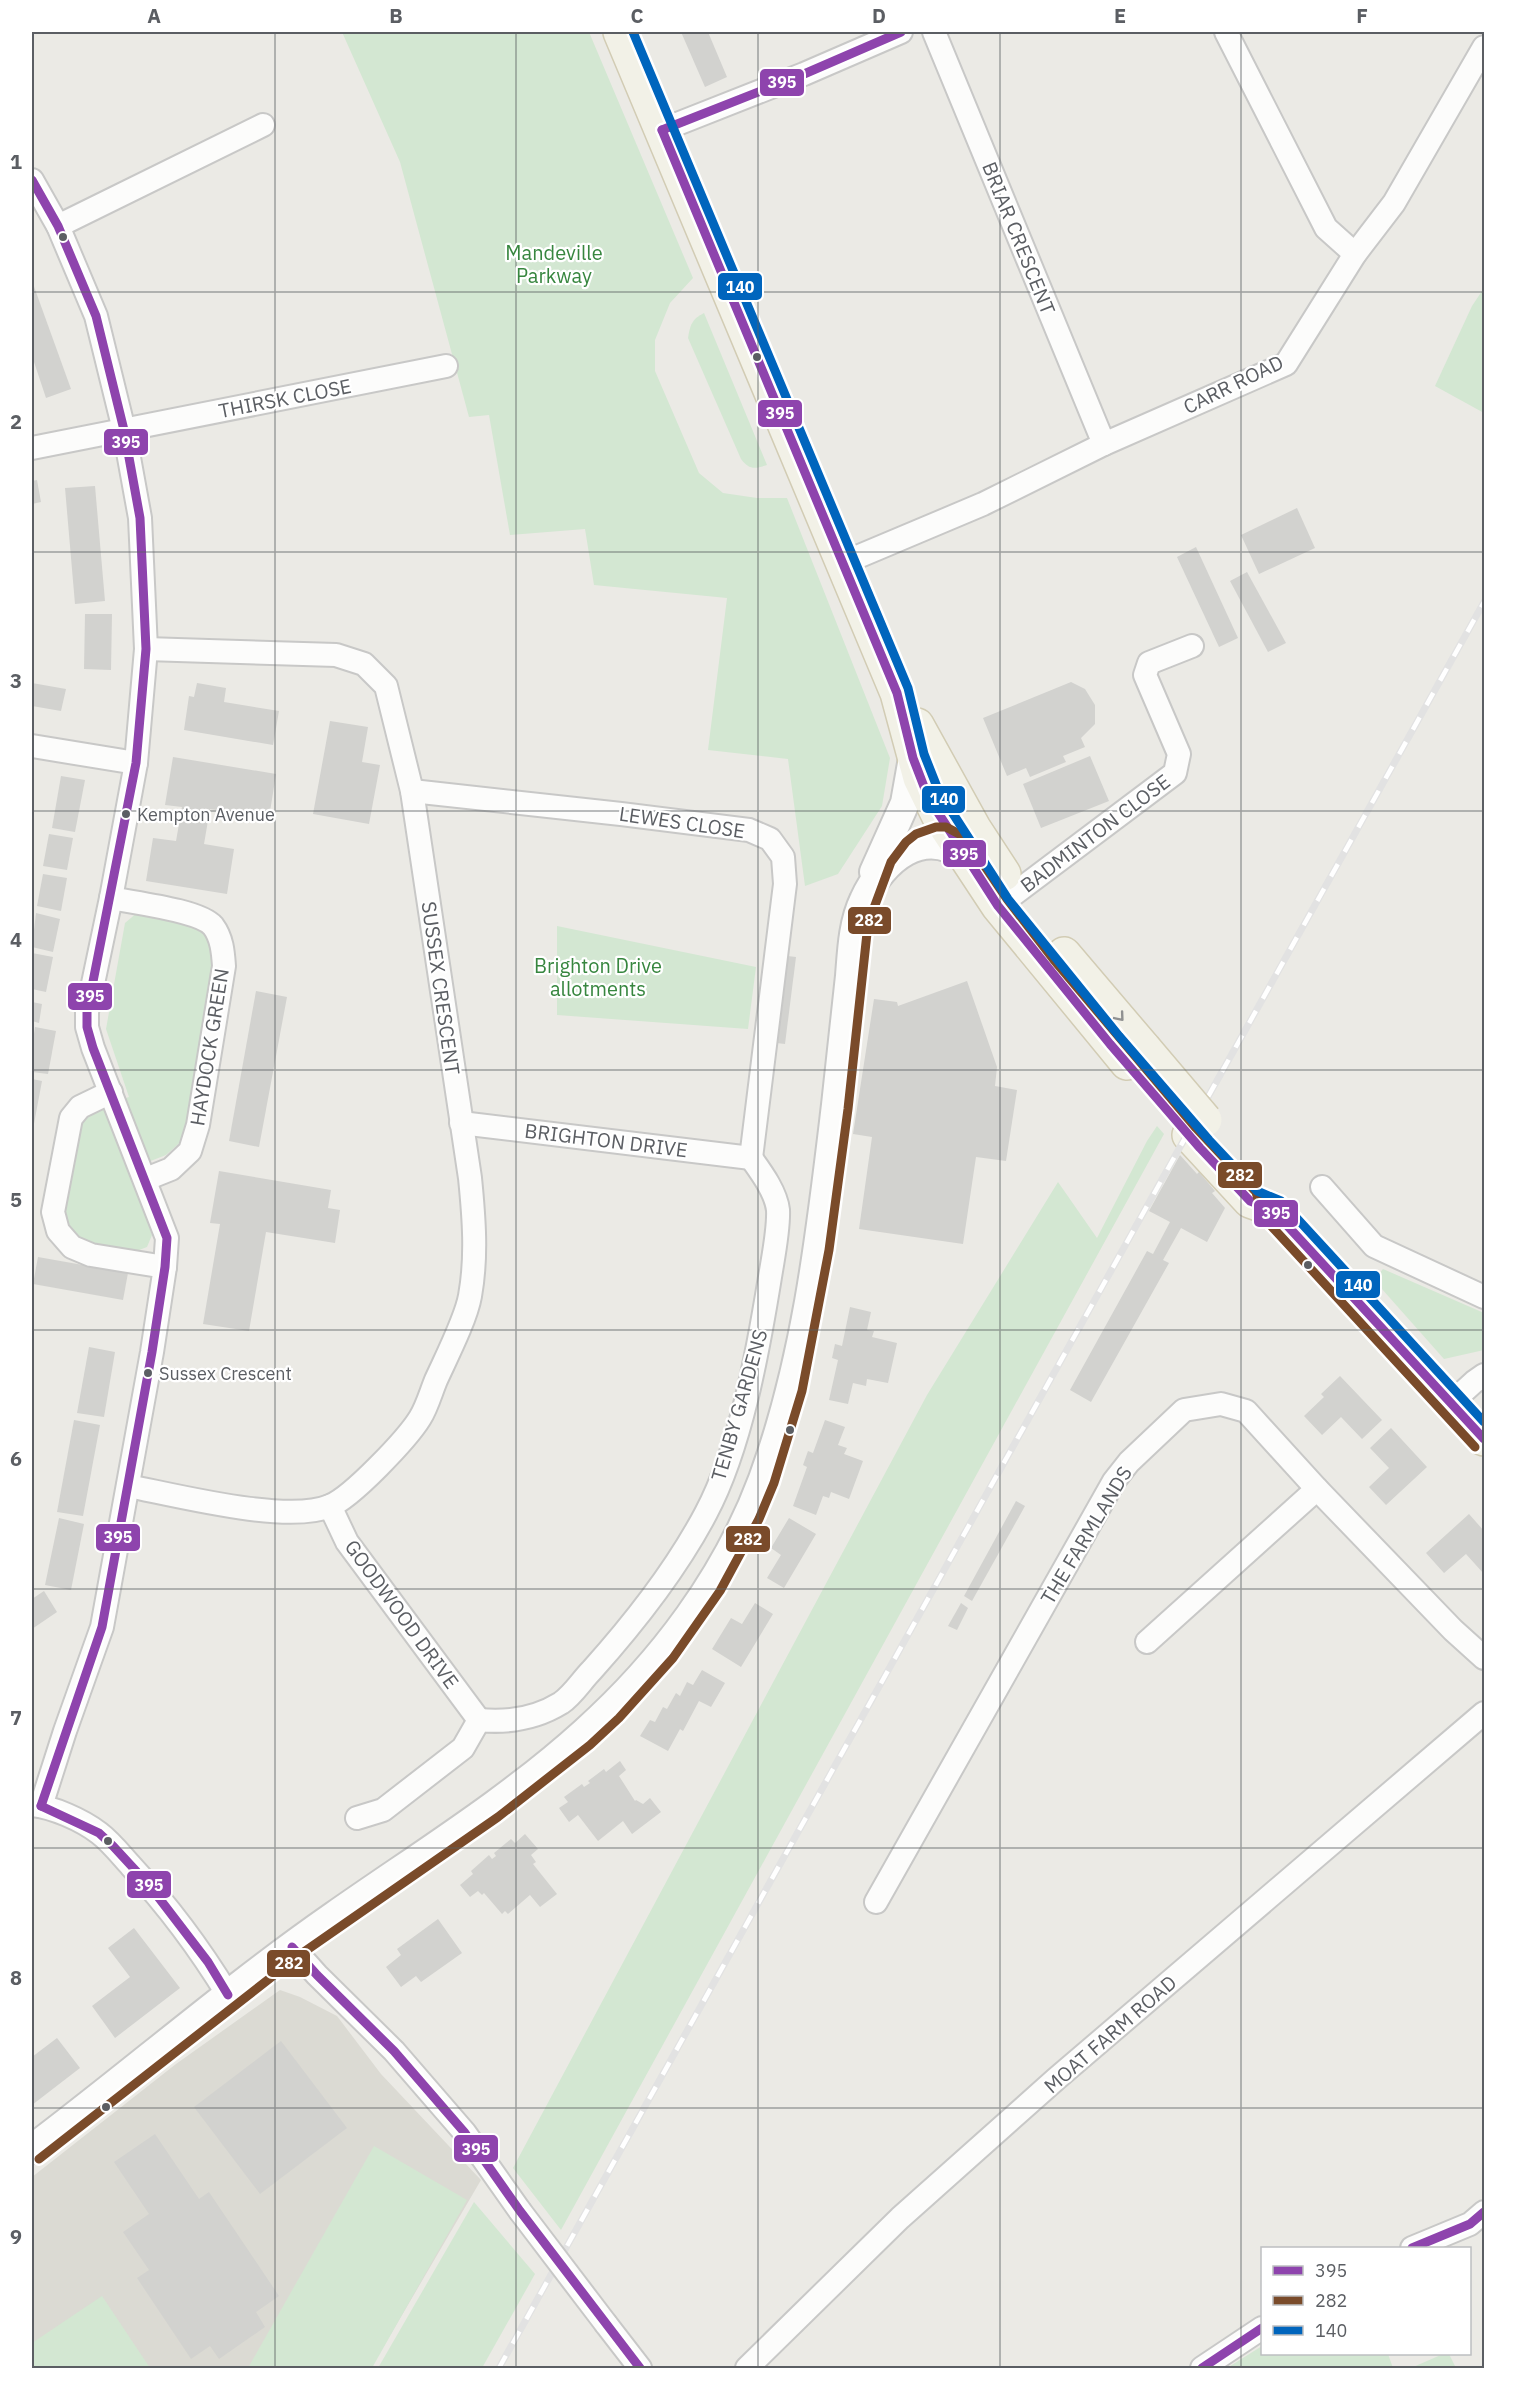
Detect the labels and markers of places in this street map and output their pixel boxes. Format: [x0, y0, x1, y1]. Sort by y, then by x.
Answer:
unlabelled marker [57, 231, 69, 243]
unlabelled marker [751, 351, 763, 363]
place label: Kempton Avenue [137, 803, 275, 826]
marker: Kempton Avenue [120, 808, 132, 820]
unlabelled marker [1302, 1259, 1314, 1271]
place label: Sussex Crescent [159, 1362, 292, 1385]
marker: Sussex Crescent [142, 1367, 154, 1379]
unlabelled marker [784, 1424, 796, 1436]
unlabelled marker [102, 1835, 114, 1847]
unlabelled marker [100, 2101, 112, 2113]

